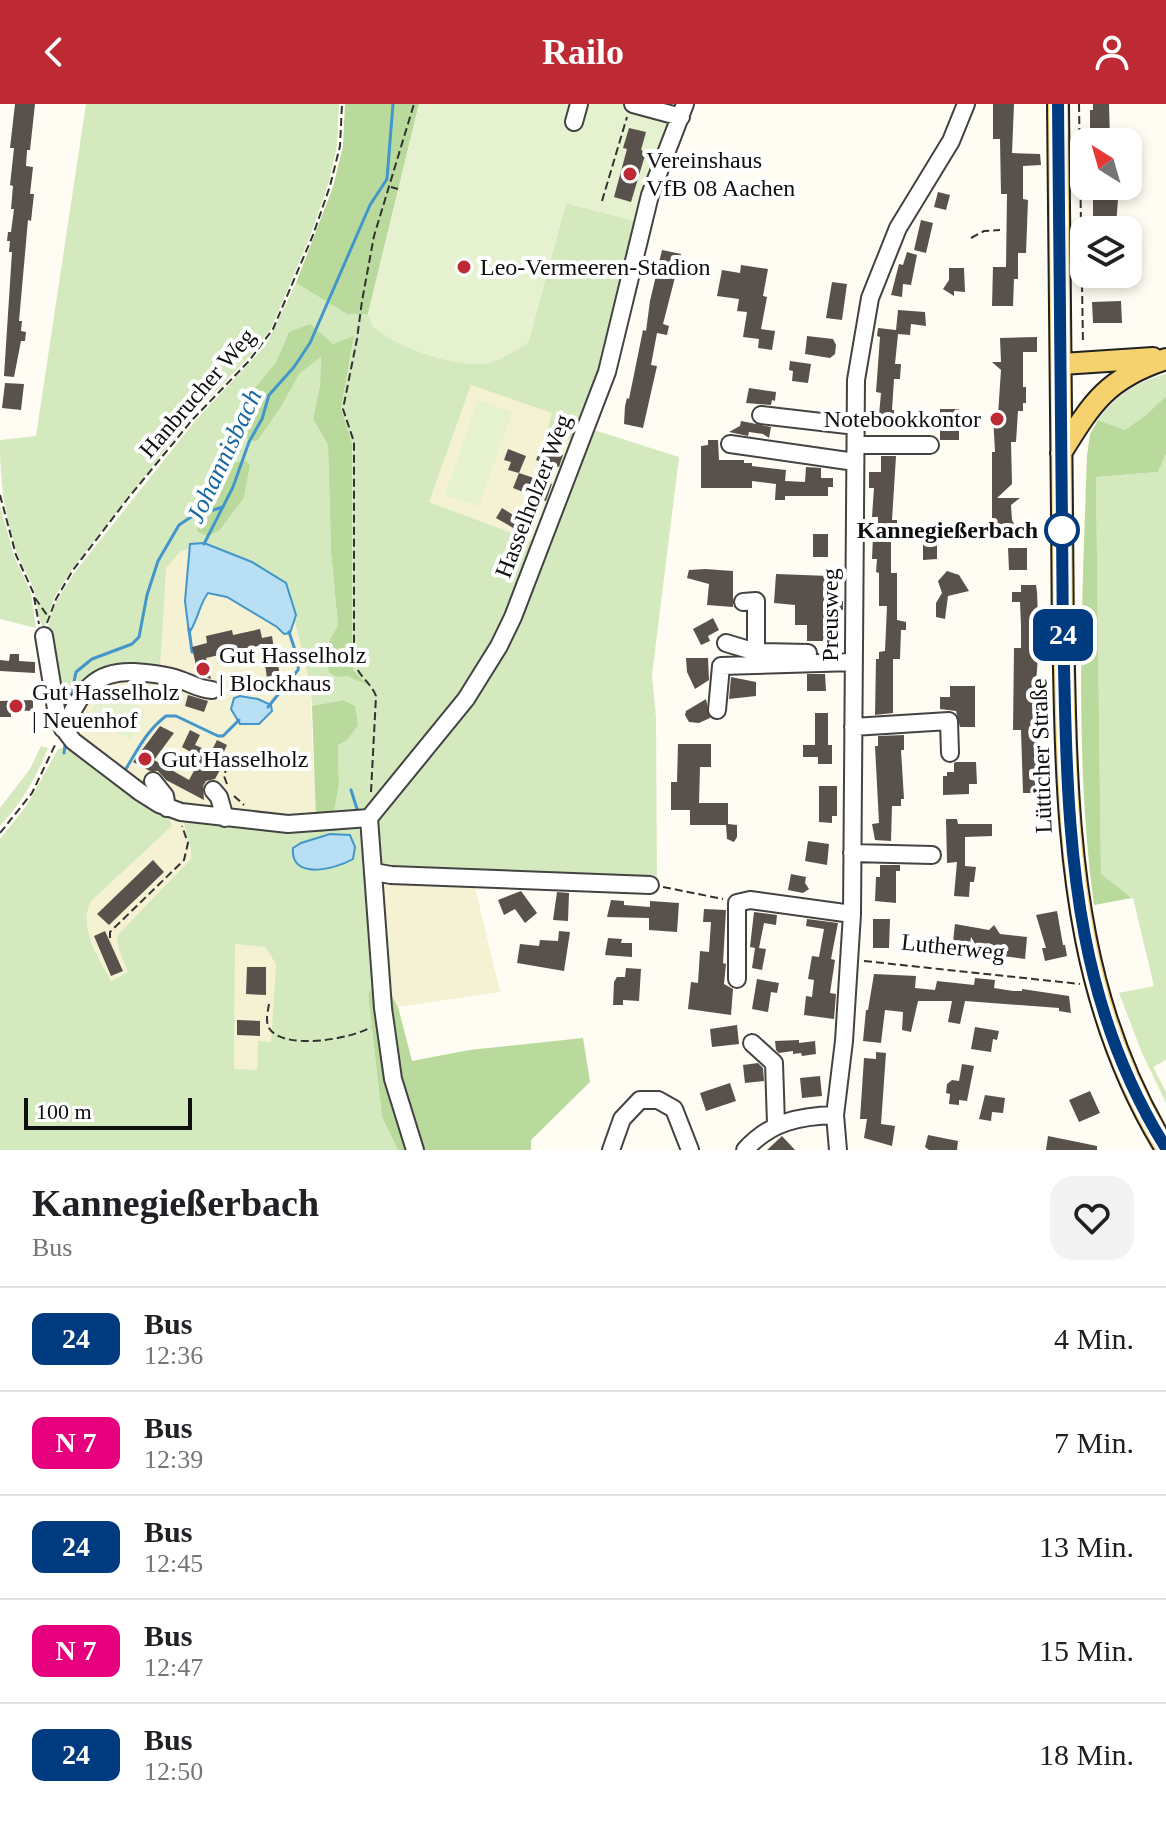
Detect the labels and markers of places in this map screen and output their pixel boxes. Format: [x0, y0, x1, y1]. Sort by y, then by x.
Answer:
place label: Vereinshaus VfB 08 Aachen [646, 147, 795, 201]
marker: Vereinshaus VfB 08 Aachen [621, 165, 639, 183]
place label: Leo-Vermeeren-Stadion [480, 254, 711, 280]
marker: Leo-Vermeeren-Stadion [455, 258, 473, 276]
place label: Notebookkontor [824, 406, 981, 432]
marker: Notebookkontor [988, 410, 1006, 428]
marker: Kannegießerbach [1045, 513, 1079, 547]
place label: Kannegießerbach [857, 517, 1038, 543]
place label: Gut Hasselholz | Blockhaus [219, 642, 366, 696]
marker: Gut Hasselholz | Blockhaus [194, 660, 212, 678]
place label: Gut Hasselholz | Neuenhof [32, 679, 179, 733]
marker: Gut Hasselholz | Neuenhof [7, 697, 25, 715]
place label: Gut Hasselholz [161, 746, 308, 772]
marker: Gut Hasselholz [136, 750, 154, 768]

